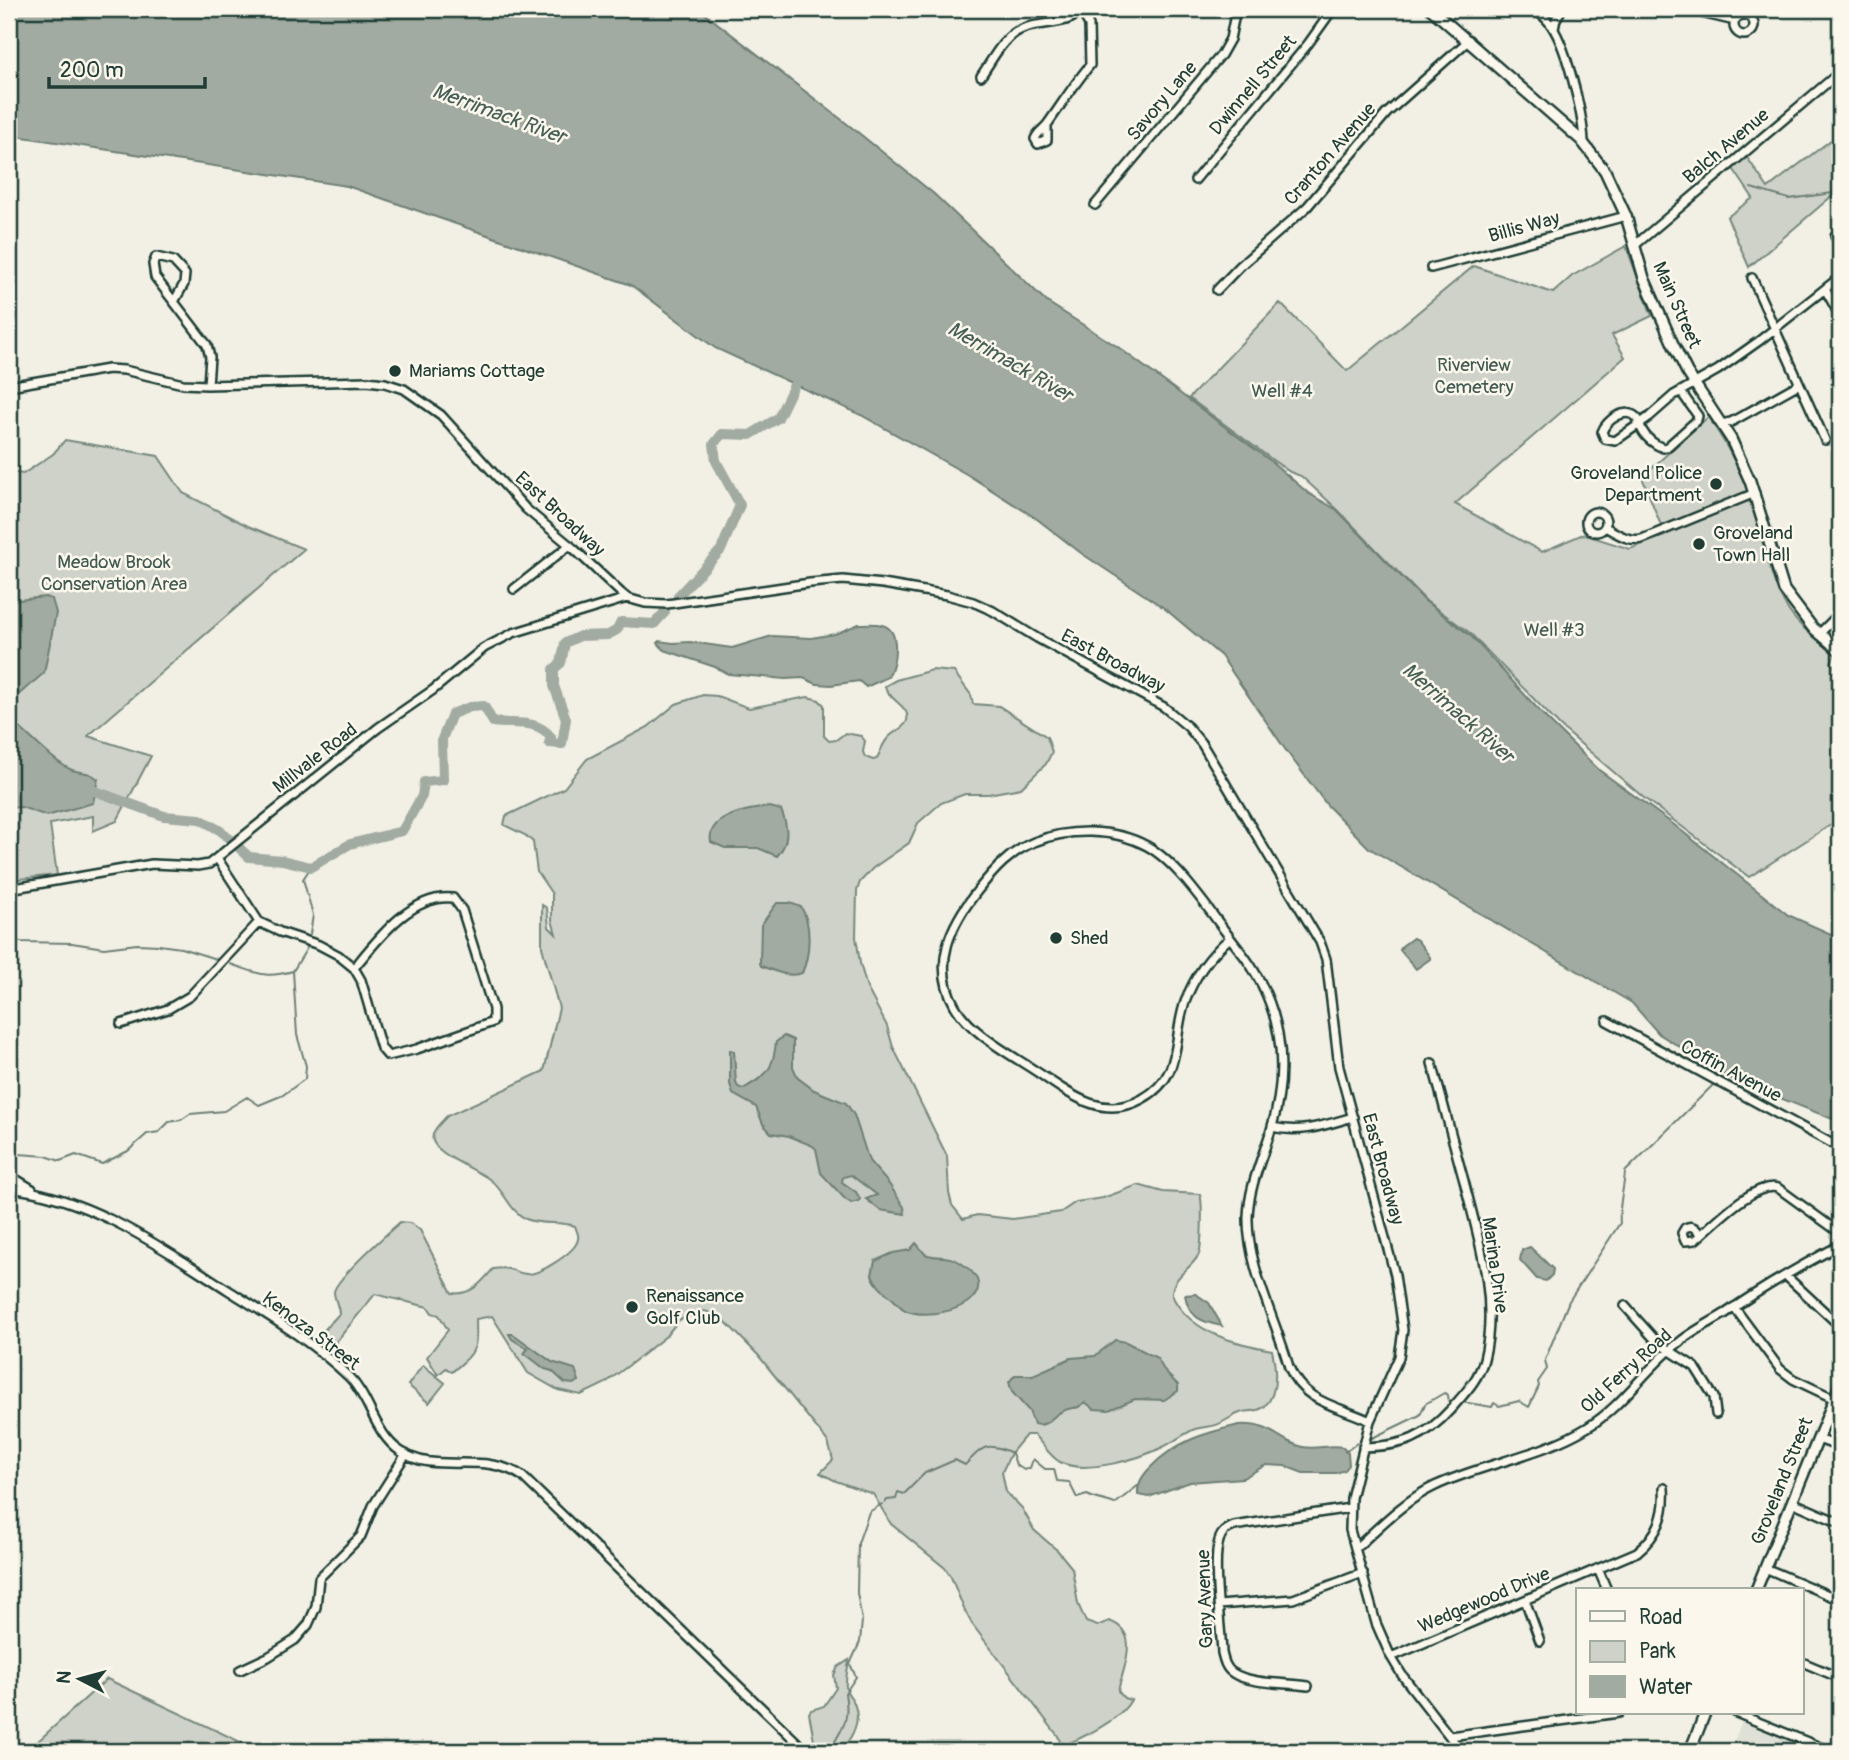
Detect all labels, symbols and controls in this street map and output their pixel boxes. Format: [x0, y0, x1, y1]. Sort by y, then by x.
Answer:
street label: Dwinnell Street [1204, 30, 1302, 140]
scale bar [49, 46, 205, 90]
street label: Savory Lane [1122, 56, 1203, 146]
text: 200 m [60, 57, 124, 84]
water label: Merrimack River [429, 77, 572, 151]
street label: Cranton Avenue [1279, 97, 1382, 210]
street label: Balch Avenue [1678, 103, 1774, 189]
street label: Billis Way [1486, 206, 1562, 248]
street label: Main Street [1647, 258, 1707, 352]
water label: Merrimack River [943, 315, 1079, 410]
park label: Riverview Cemetery [1434, 353, 1514, 399]
place label: Mariams Cottage [409, 359, 545, 383]
marker: Mariams Cottage [387, 363, 403, 379]
park label: Well #4 [1251, 379, 1313, 403]
place label: Groveland Police Department [1570, 461, 1703, 507]
street label: East Broadway [510, 466, 610, 562]
marker: Groveland Police Department [1708, 476, 1724, 492]
place label: Groveland Town Hall [1713, 521, 1793, 567]
marker: Groveland Town Hall [1691, 536, 1707, 552]
park label: Meadow Brook Conservation Area [41, 550, 187, 596]
park label: Well #3 [1523, 618, 1585, 642]
street label: East Broadway [1057, 624, 1169, 698]
water label: Merrimack River [1396, 657, 1522, 771]
street label: Millvale Road [268, 717, 362, 799]
place label: Shed [1070, 926, 1109, 950]
marker: Shed [1048, 930, 1064, 946]
street label: Coffin Avenue [1676, 1034, 1786, 1108]
street label: East Broadway [1357, 1111, 1409, 1227]
street label: Marina Drive [1476, 1215, 1514, 1315]
place label: Renaissance Golf Club [646, 1284, 745, 1330]
street label: Kenoza Street [257, 1286, 365, 1376]
marker: Renaissance Golf Club [624, 1299, 640, 1315]
street label: Old Ferry Road [1575, 1323, 1677, 1419]
street label: Groveland Street [1745, 1413, 1819, 1548]
street label: Gary Avenue [1191, 1549, 1219, 1649]
street label: Wedgewood Drive [1414, 1561, 1554, 1639]
legend [1576, 1588, 1804, 1714]
text: Road [1639, 1604, 1683, 1631]
text: Park [1639, 1638, 1676, 1665]
north arrow [46, 1644, 116, 1714]
text: N [51, 1670, 77, 1685]
text: Water [1639, 1674, 1693, 1701]

